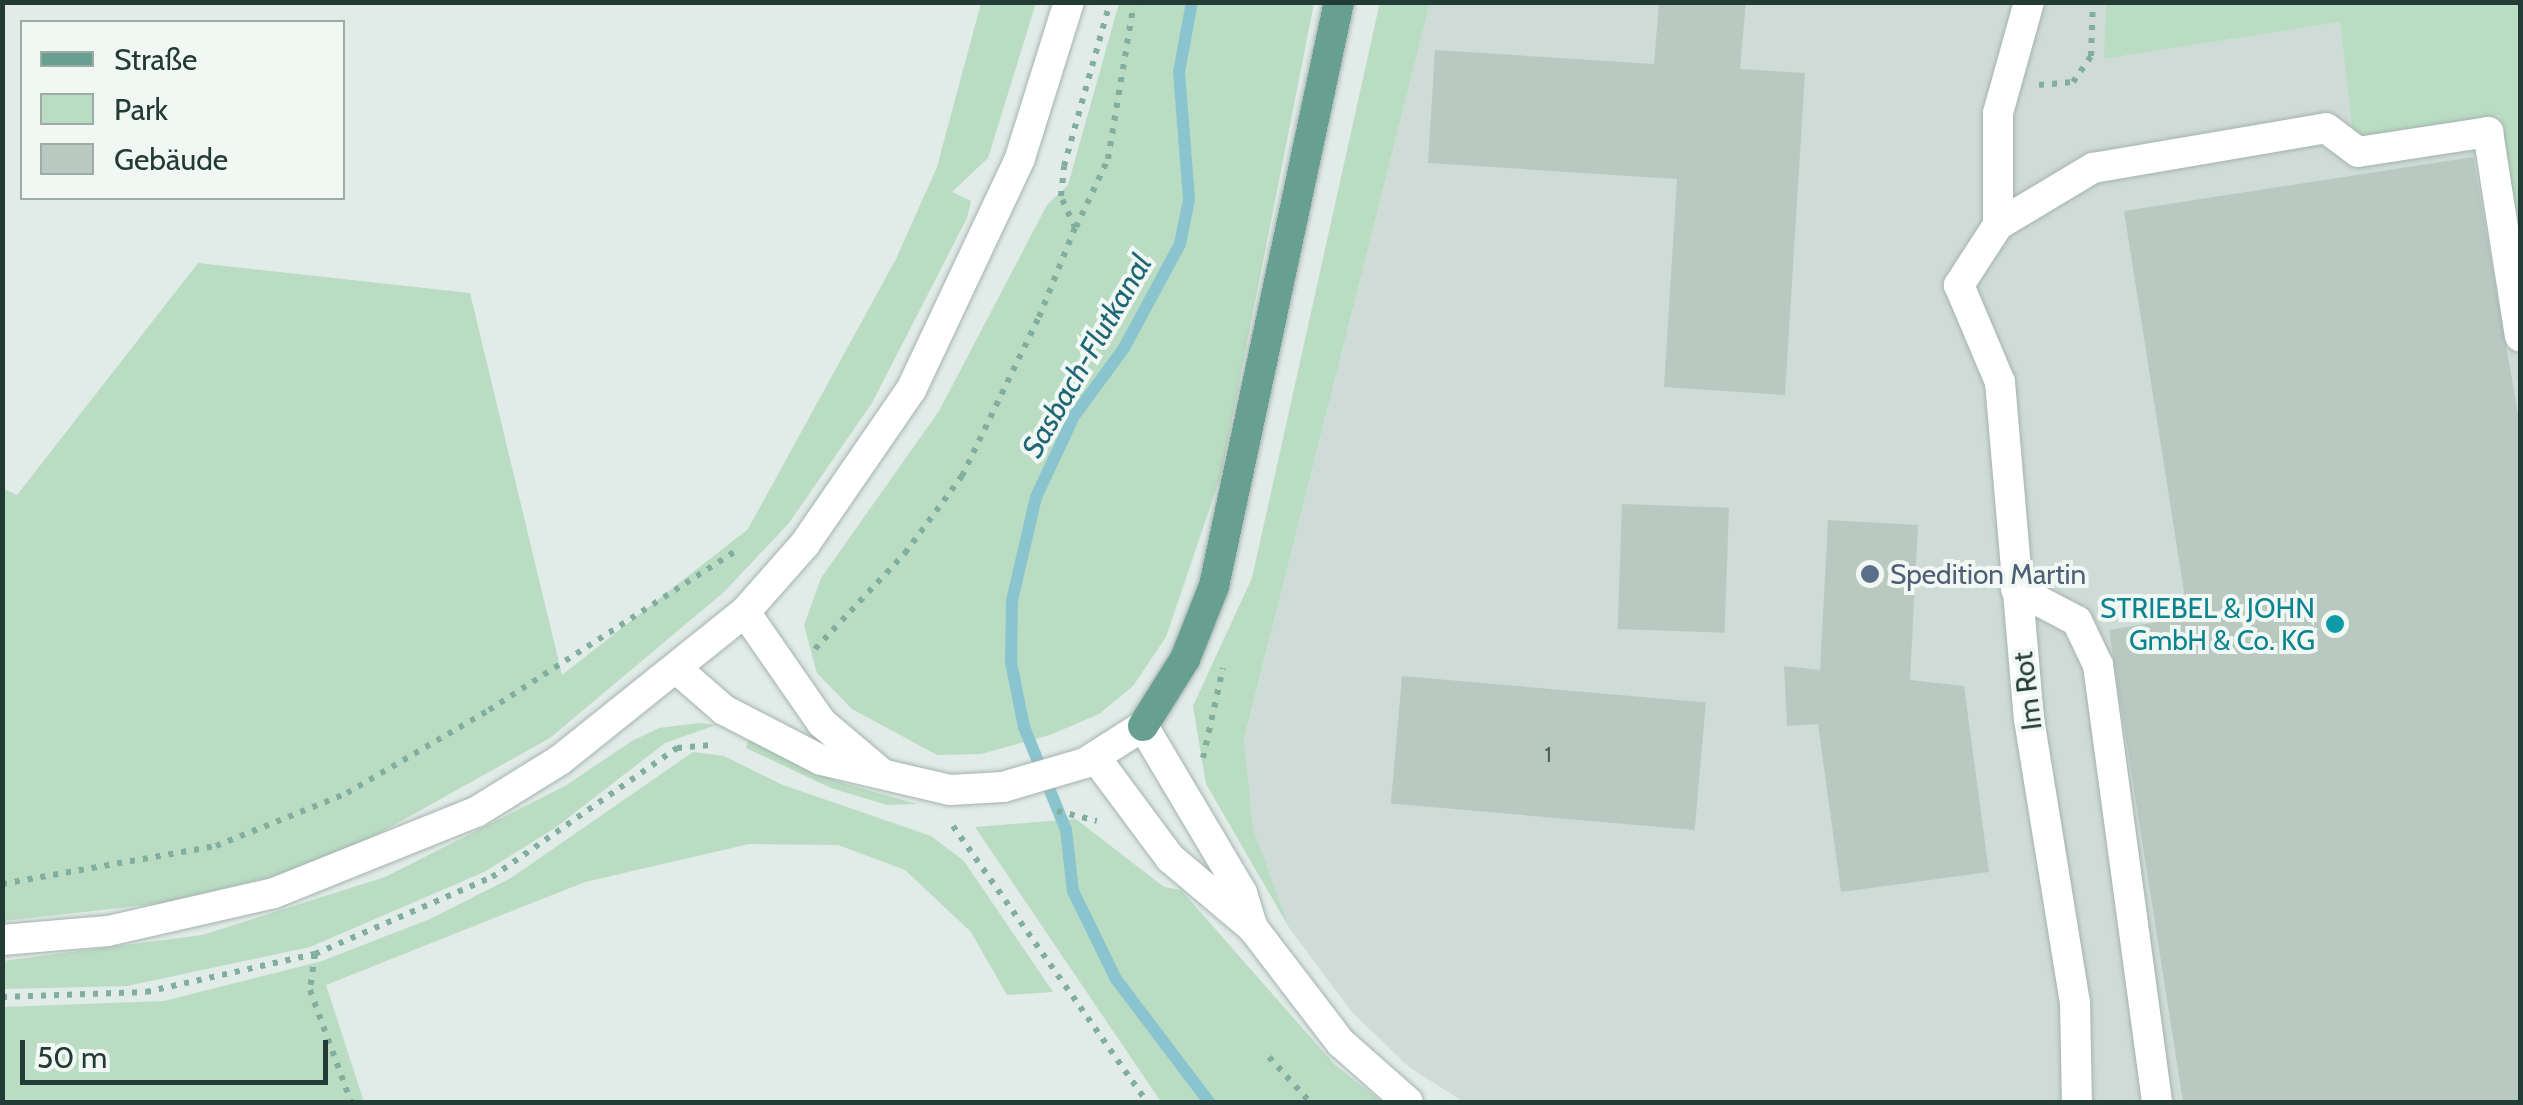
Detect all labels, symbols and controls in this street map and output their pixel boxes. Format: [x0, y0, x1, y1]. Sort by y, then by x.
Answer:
legend [20, 20, 345, 200]
text: Straße [114, 41, 197, 78]
text: Park [114, 91, 168, 128]
text: Gebäude [114, 141, 228, 178]
water label: Sasbach-Flutkanal [1014, 248, 1160, 464]
place label: Spedition Martin [1890, 557, 2086, 591]
marker: Spedition Martin [1859, 563, 1881, 585]
place label: STRIEBEL & JOHN GmbH & Co. KG [2100, 591, 2315, 657]
marker: STRIEBEL & JOHN GmbH & Co. KG [2324, 613, 2346, 635]
street label: Im Rot [2006, 650, 2048, 732]
house number: 1 [1544, 742, 1552, 768]
scale bar [25, 1020, 332, 1082]
text: 50 m [37, 1039, 107, 1076]

